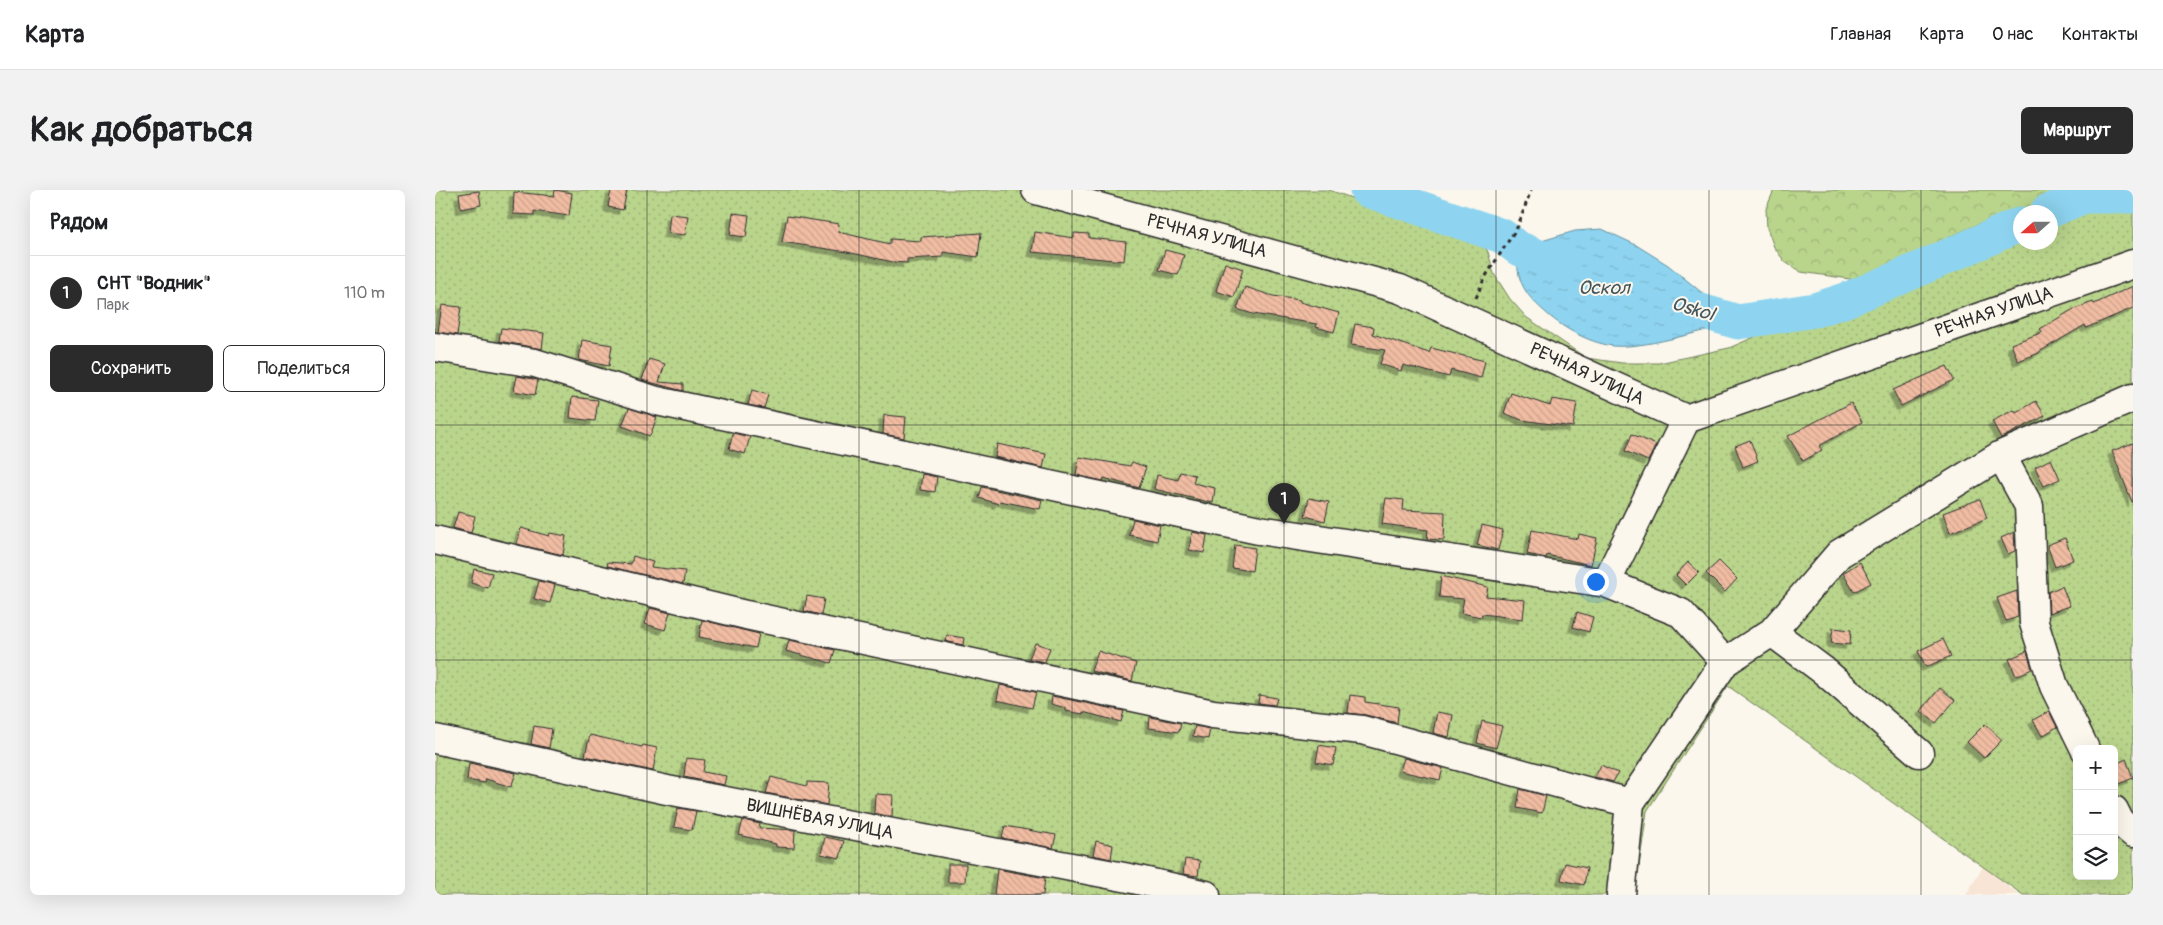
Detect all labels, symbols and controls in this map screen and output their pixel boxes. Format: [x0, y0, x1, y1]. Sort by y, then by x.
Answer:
text: Карта [25, 20, 84, 49]
text: Главная [1830, 23, 1891, 46]
text: Карта [1919, 23, 1964, 46]
text: О нас [1992, 23, 2034, 46]
text: Контакты [2062, 23, 2138, 46]
button: Маршрут [2021, 107, 2133, 154]
text: Как добраться [30, 108, 253, 152]
north arrow [2013, 205, 2058, 250]
text: Рядом [50, 209, 108, 236]
street label: РЕЧНАЯ УЛИЦА [1144, 209, 1270, 263]
text: СНТ "Водник" [97, 271, 211, 295]
water label: Оскол [1578, 276, 1632, 300]
street label: РЕЧНАЯ УЛИЦА [1932, 281, 2056, 343]
text: 1 [63, 283, 69, 303]
text: 110 m [344, 283, 385, 303]
water label: Oskol [1669, 292, 1719, 327]
text: Парк [97, 295, 130, 315]
street label: РЕЧНАЯ УЛИЦА [1526, 338, 1648, 411]
button: Сохранить [50, 345, 213, 392]
button: Поделиться [223, 345, 385, 392]
pin: 1 [1268, 483, 1300, 524]
your location [1583, 569, 1609, 595]
map controls [2073, 745, 2118, 880]
button: + [2073, 745, 2118, 790]
button: − [2073, 790, 2118, 835]
street label: ВИШНЁВАЯ УЛИЦА [744, 793, 896, 845]
button: layers [2073, 835, 2118, 880]

